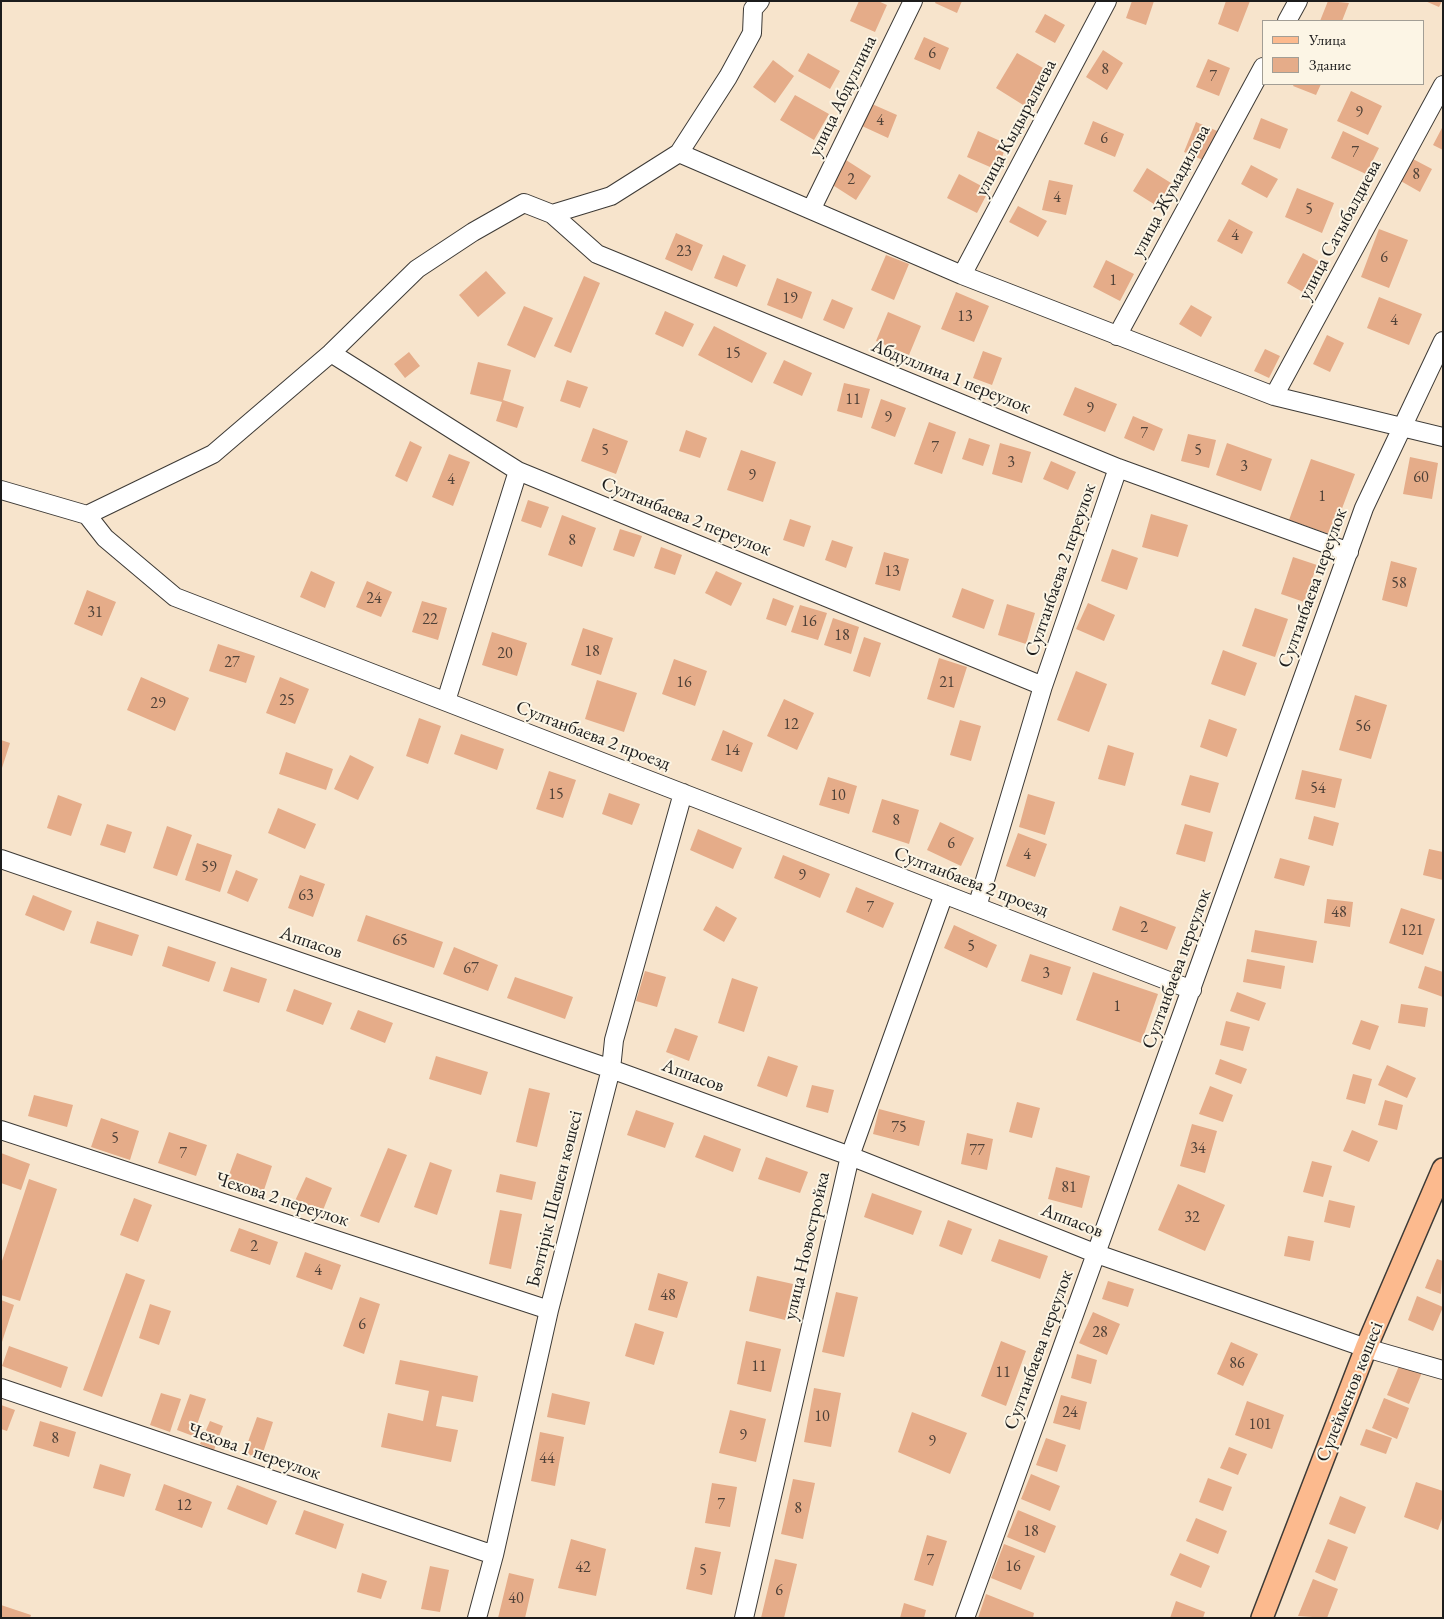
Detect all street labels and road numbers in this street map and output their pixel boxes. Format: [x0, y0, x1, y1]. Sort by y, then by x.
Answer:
street label: улица Абдуллина [804, 32, 882, 160]
street label: улица Кыдыралиева [970, 56, 1062, 200]
street label: улица Жумадилова [1126, 121, 1216, 261]
street label: улица Сатыбалдиева [1293, 156, 1387, 304]
street label: Абдуллина 1 переулок [868, 335, 1034, 419]
street label: Султанбаева 2 переулок [598, 472, 774, 562]
street label: Султанбаева 2 переулок [1021, 481, 1101, 659]
street label: Султанбаева переулок [1273, 505, 1353, 671]
street label: Султанбаева 2 проезд [513, 696, 673, 776]
street label: Султанбаева 2 проезд [891, 842, 1051, 922]
street label: Султанбаева переулок [1137, 886, 1217, 1052]
street label: Аппасов [277, 922, 345, 964]
street label: Аппасов [659, 1054, 727, 1098]
street label: Бөлтірік Шешен көшесі [522, 1108, 588, 1290]
street label: Чехова 2 переулок [212, 1168, 352, 1232]
street label: улица Новостройка [779, 1170, 835, 1322]
street label: Аппасов [1038, 1199, 1106, 1243]
street label: Султанбаева переулок [999, 1267, 1079, 1433]
street label: Сүлейменов көшесі [1311, 1319, 1389, 1465]
street label: Чехова 1 переулок [184, 1419, 324, 1485]

